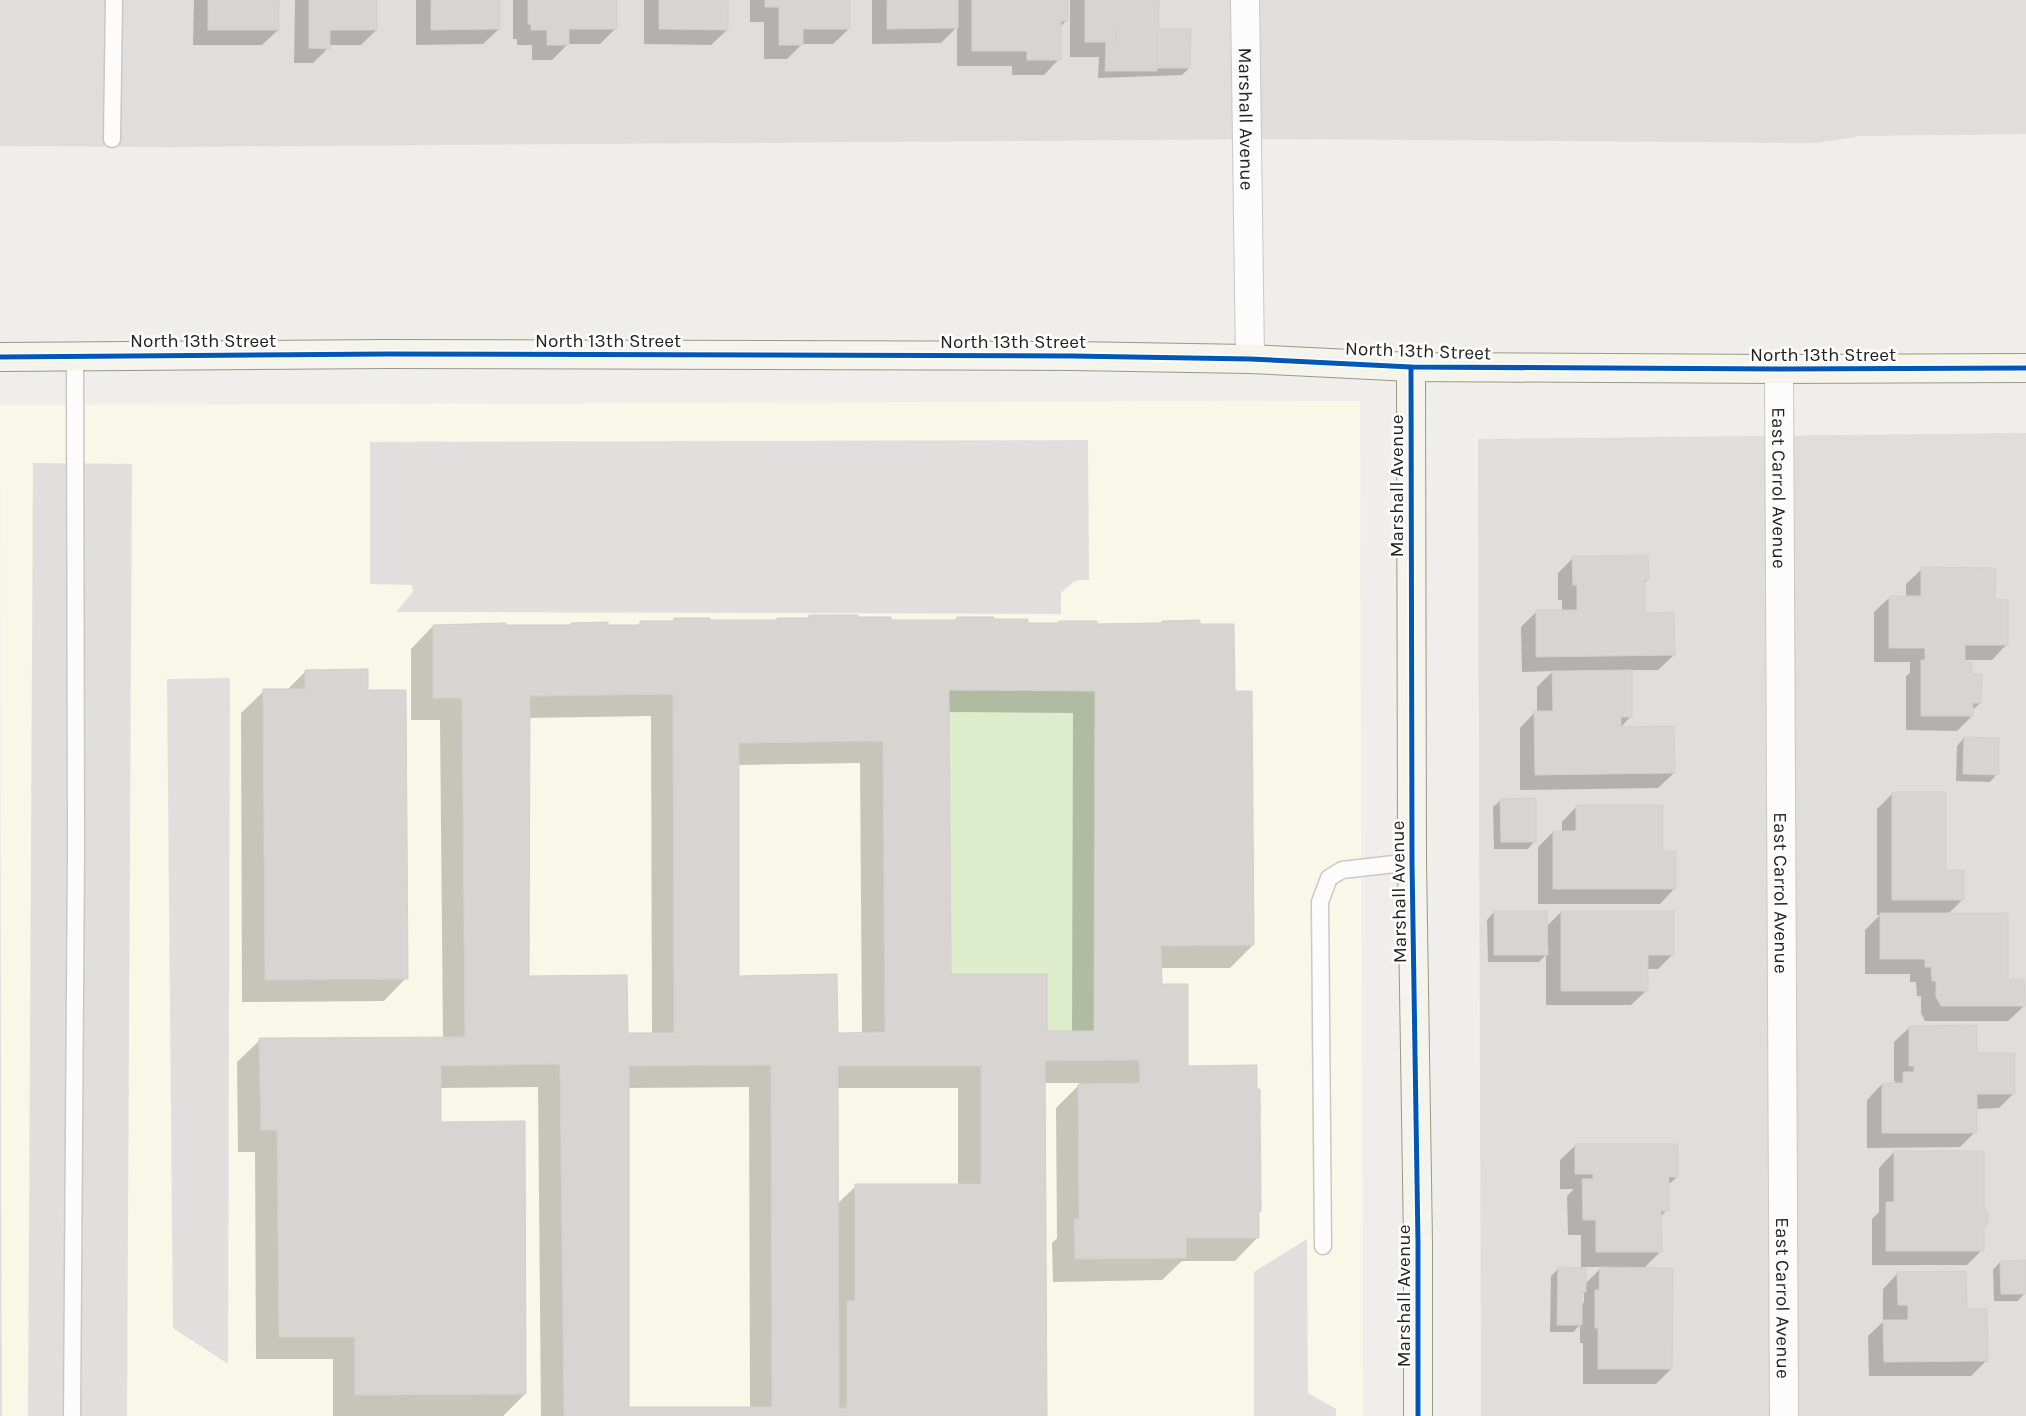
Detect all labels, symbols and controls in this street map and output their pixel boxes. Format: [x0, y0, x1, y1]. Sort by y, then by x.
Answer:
street label: Marshall Avenue [1234, 47, 1258, 191]
street label: North 13th Street [130, 330, 276, 352]
street label: North 13th Street [535, 330, 681, 352]
street label: North 13th Street [940, 331, 1086, 353]
street label: North 13th Street [1345, 337, 1491, 365]
street label: North 13th Street [1750, 344, 1896, 366]
street label: East Carrol Avenue [1767, 407, 1790, 569]
street label: Marshall Avenue [1386, 414, 1408, 558]
street label: East Carrol Avenue [1769, 812, 1792, 974]
street label: Marshall Avenue [1387, 820, 1411, 964]
street label: East Carrol Avenue [1771, 1217, 1794, 1379]
street label: Marshall Avenue [1393, 1224, 1415, 1368]

